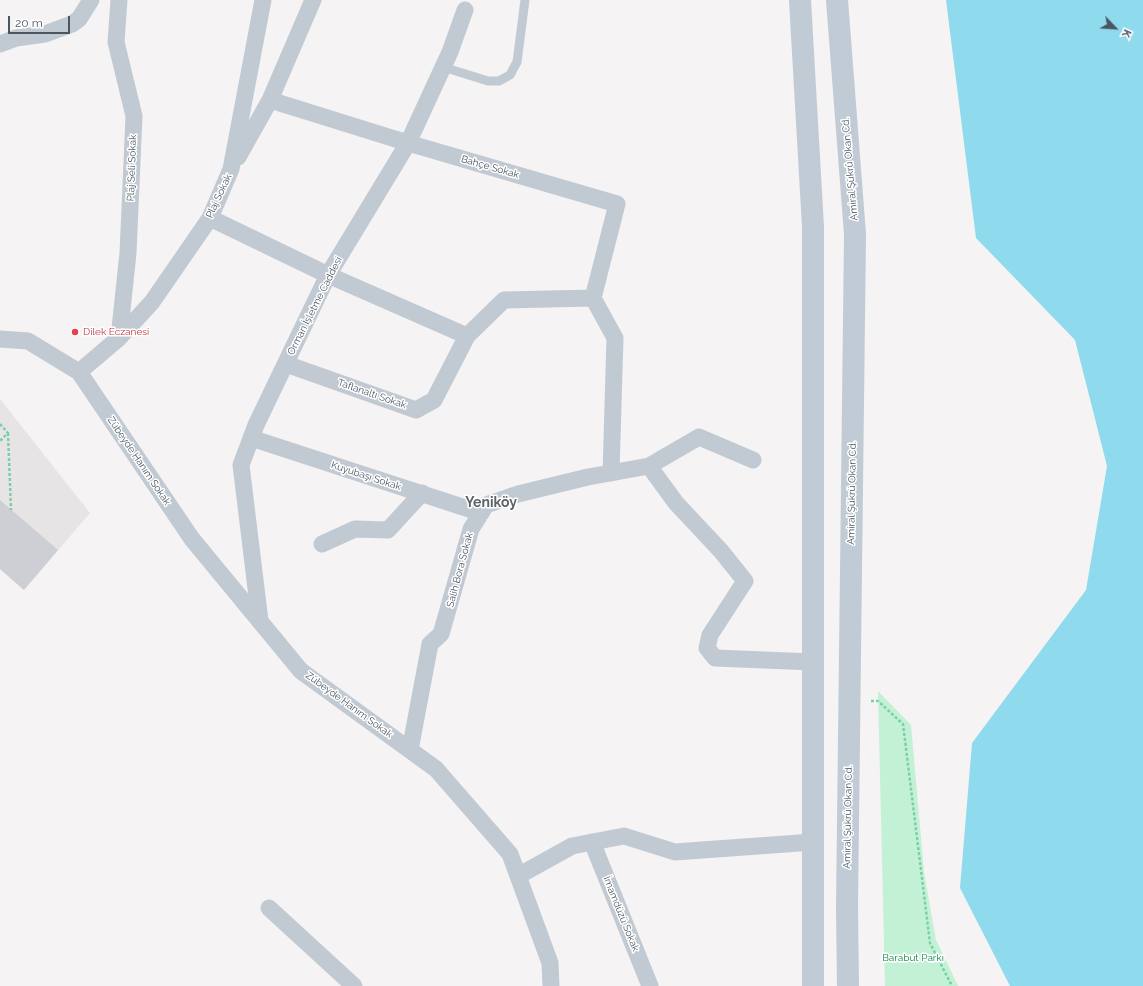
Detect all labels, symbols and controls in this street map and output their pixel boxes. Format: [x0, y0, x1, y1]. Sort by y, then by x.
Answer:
scale bar [10, 8, 72, 34]
north arrow [1095, 8, 1135, 48]
text: 20 m [15, 16, 43, 30]
text: K [1119, 27, 1134, 39]
street label: Amiral Şükrü Okan Cd. [840, 117, 860, 221]
street label: Plaj Seli Sokak [125, 134, 139, 202]
street label: Bahçe Sokak [460, 153, 520, 181]
street label: Plaj Sokak [204, 172, 234, 220]
street label: Orman İşletme Caddesi [285, 255, 345, 357]
place label: Dilek Eczanesi [83, 326, 149, 338]
marker: Dilek Eczanesi [70, 327, 80, 337]
street label: Taflanaltı Sokak [336, 377, 408, 411]
street label: Zübeyde Hanım Sokak [105, 414, 173, 508]
street label: Amiral Şükrü Okan Cd. [845, 441, 859, 545]
street label: Kuyubaşı Sokak [330, 459, 402, 493]
district label: Yeniköy [465, 495, 517, 511]
street label: Salih Bora Sokak [444, 531, 476, 609]
street label: Zübeyde Hanım Sokak [303, 669, 395, 741]
street label: Amiral Şükrü Okan Cd. [841, 765, 855, 869]
street label: İmamdüzü Sokak [600, 875, 642, 953]
park label: Barabut Parkı [882, 952, 944, 964]

